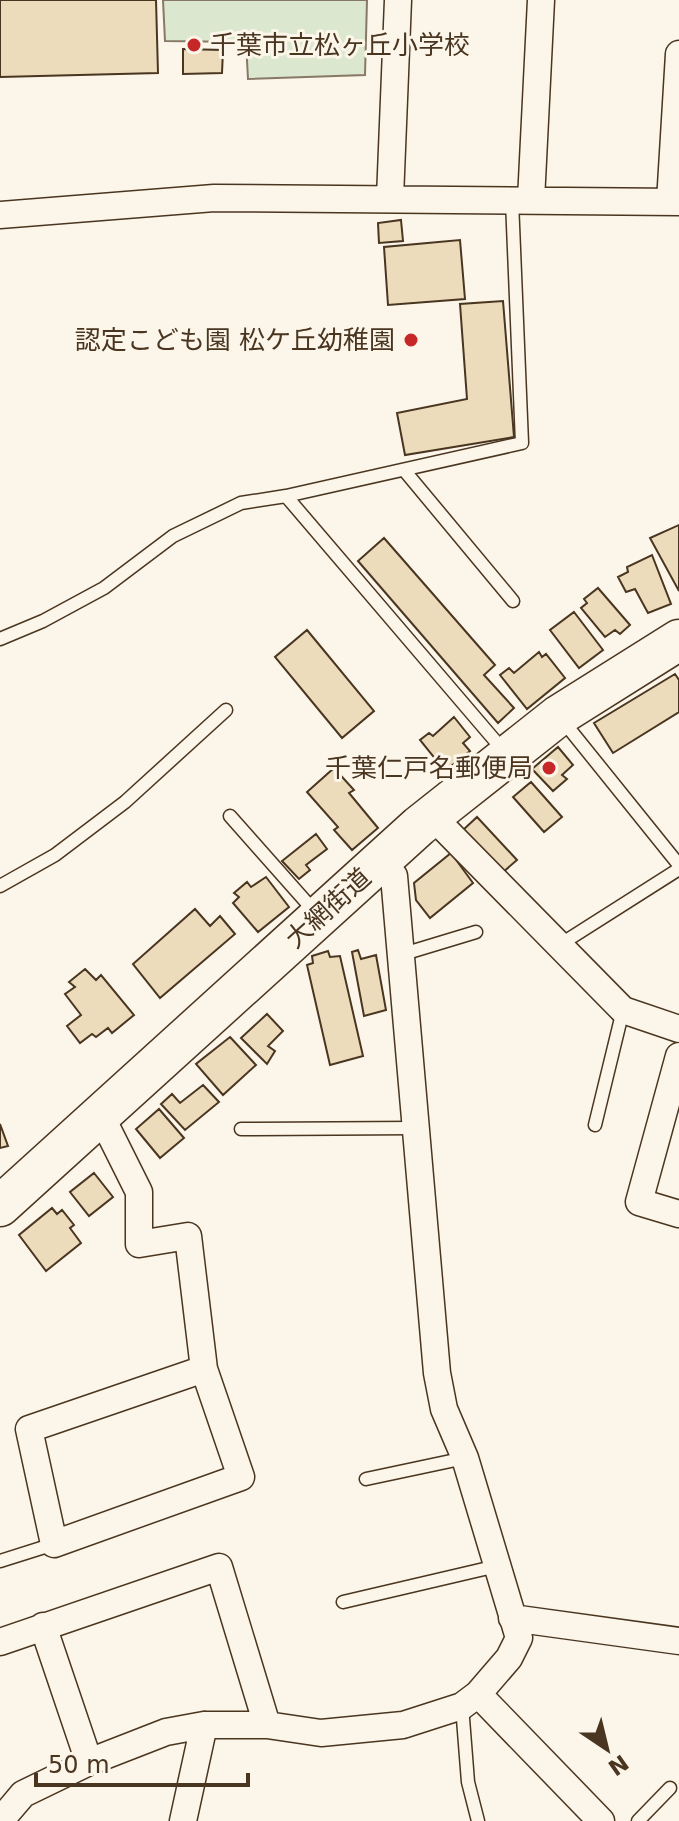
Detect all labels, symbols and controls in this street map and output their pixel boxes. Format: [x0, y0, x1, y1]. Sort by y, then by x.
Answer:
place label: 千葉市立松ヶ丘小学校 [210, 30, 470, 60]
marker: 千葉市立松ヶ丘小学校 [185, 36, 203, 54]
place label: 認定こども園 松ケ丘幼稚園 [75, 325, 395, 355]
marker: 認定こども園 松ケ丘幼稚園 [402, 331, 420, 349]
place label: 千葉仁戸名郵便局 [325, 753, 533, 783]
marker: 千葉仁戸名郵便局 [540, 759, 558, 777]
street label: 大網街道 [279, 862, 377, 954]
north arrow [567, 1709, 647, 1789]
scale bar [36, 1737, 248, 1787]
text: N [603, 1749, 633, 1780]
text: 50 m [48, 1751, 110, 1779]

